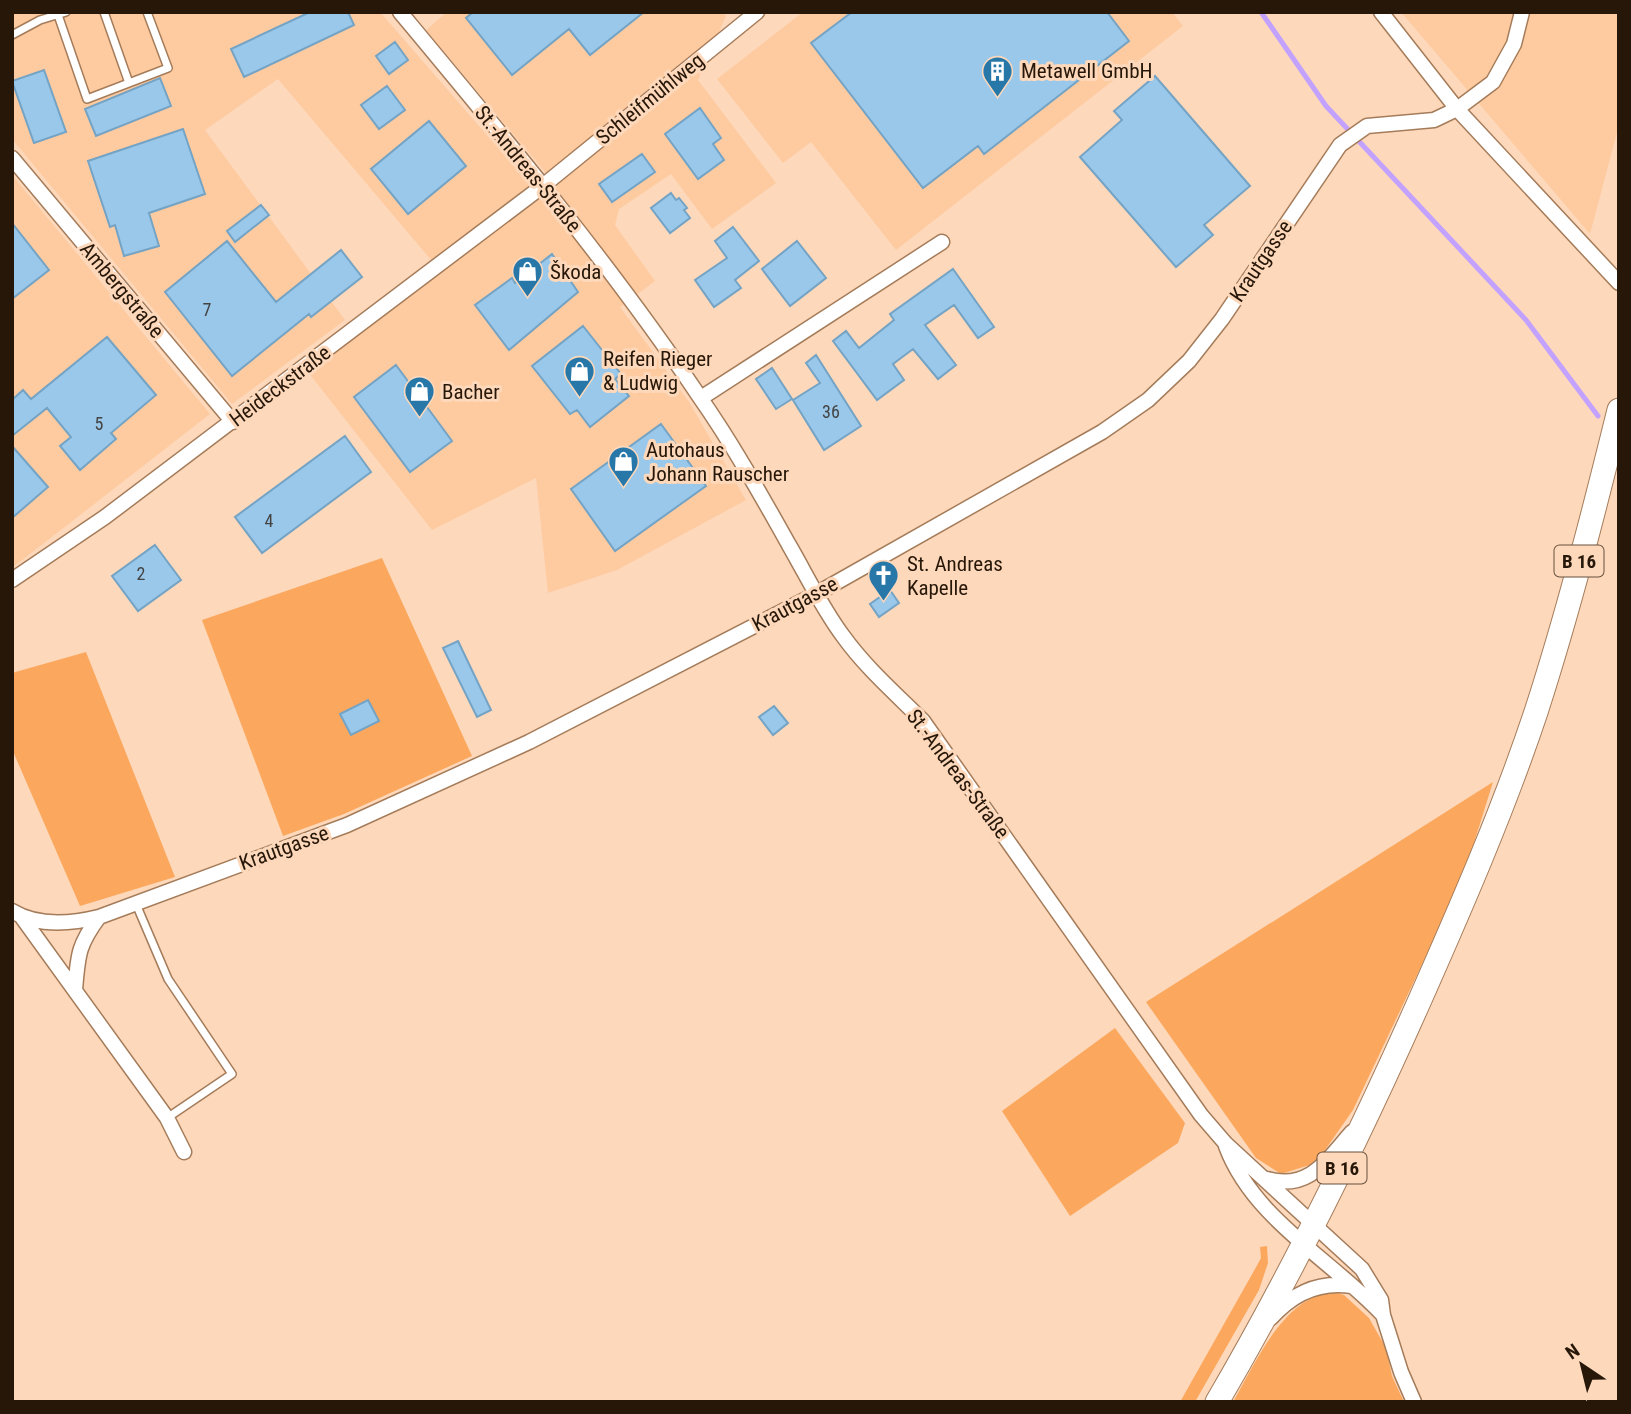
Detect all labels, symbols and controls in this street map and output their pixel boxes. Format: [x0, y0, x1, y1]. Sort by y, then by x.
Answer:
street label: Schleifmühlweg [591, 48, 709, 150]
building icon: Metawell GmbH [981, 54, 1015, 98]
place label: Metawell GmbH [1021, 59, 1153, 83]
street label: St.-Andreas-Straße [470, 101, 586, 237]
street label: Krautgasse [1225, 215, 1297, 306]
street label: Ambergstraße [75, 237, 169, 343]
shop icon: Škoda [510, 255, 544, 299]
place label: Škoda [550, 260, 601, 284]
house number: 7 [203, 299, 212, 320]
street label: Heideckstraße [225, 340, 335, 432]
place label: Reifen Rieger & Ludwig [603, 347, 712, 395]
shop icon: Reifen Rieger & Ludwig [563, 354, 597, 398]
shop icon: Bacher [402, 375, 436, 419]
place label: Bacher [442, 380, 500, 404]
house number: 36 [822, 401, 840, 422]
house number: 5 [95, 413, 104, 434]
place label: Autohaus Johann Rauscher [646, 438, 789, 486]
shop icon: Autohaus Johann Rauscher [606, 445, 640, 489]
house number: 4 [265, 510, 274, 531]
road number: B 16 [1554, 546, 1604, 576]
place label: St. Andreas Kapelle [907, 552, 1003, 600]
church icon: St. Andreas Kapelle [867, 559, 901, 603]
house number: 2 [137, 563, 146, 584]
street label: Krautgasse [748, 571, 842, 636]
street label: St.-Andreas-Straße [902, 705, 1014, 843]
street label: Krautgasse [236, 821, 332, 875]
road number: B 16 [1318, 1152, 1366, 1184]
north arrow [1547, 1330, 1617, 1400]
text: N [1561, 1339, 1584, 1364]

